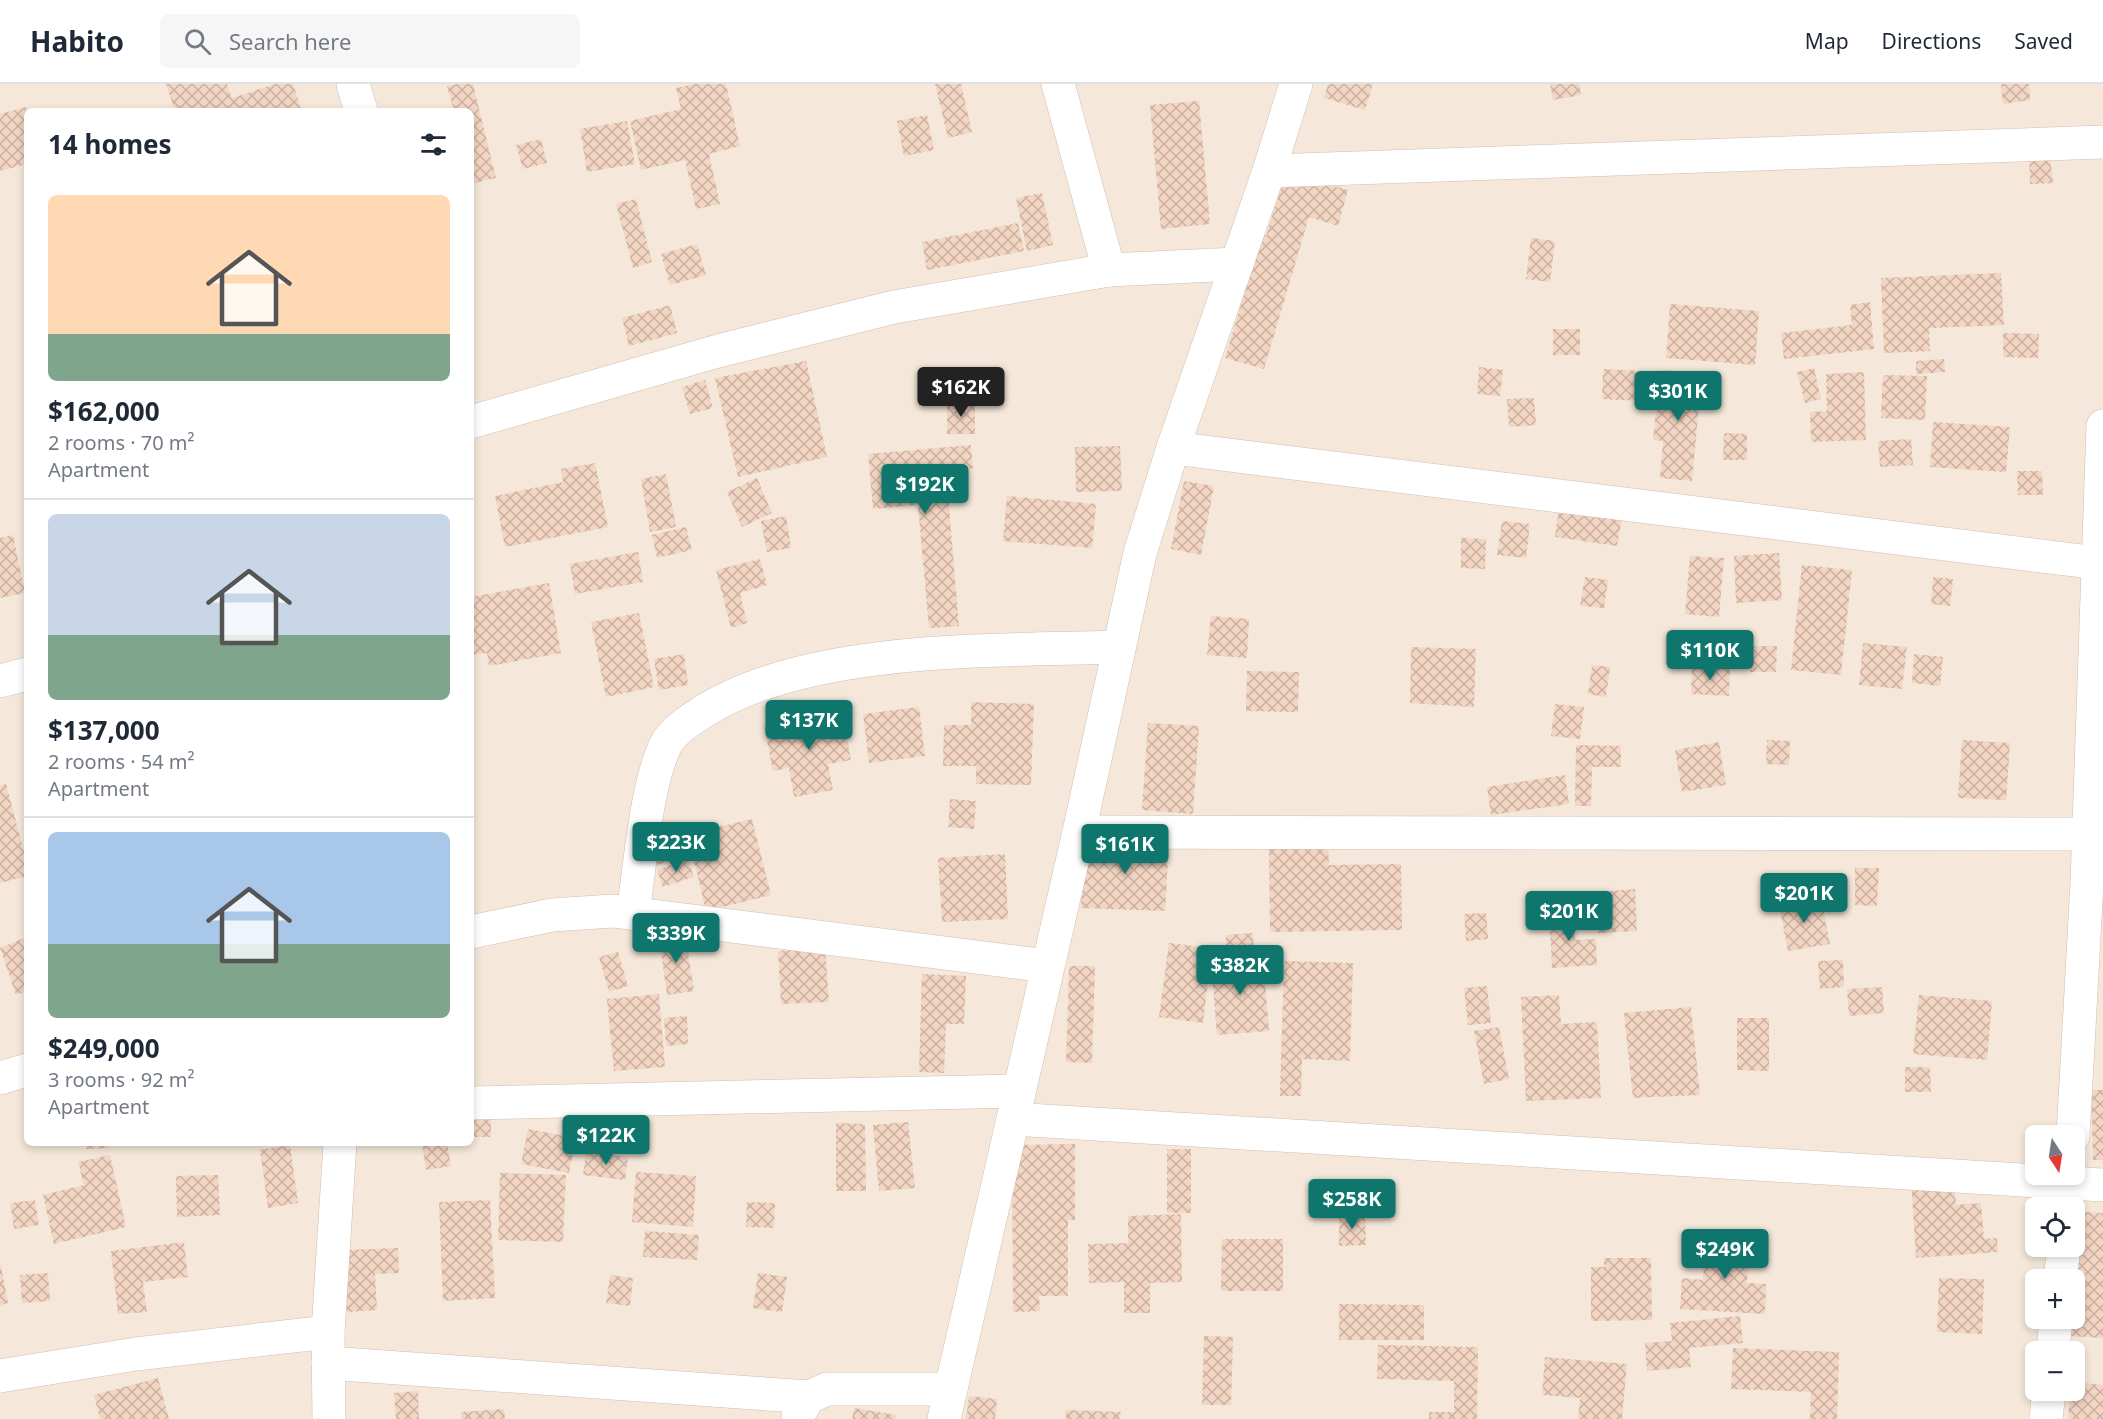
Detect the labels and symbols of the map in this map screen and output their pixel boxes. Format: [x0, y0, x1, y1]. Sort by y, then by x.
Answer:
pin: $162K [919, 367, 1003, 418]
pin: $301K [1636, 371, 1720, 422]
pin: $192K [883, 464, 967, 515]
pin: $110K [1668, 630, 1752, 681]
pin: $137K [767, 700, 851, 751]
pin: $223K [634, 822, 718, 873]
pin: $161K [1083, 824, 1167, 875]
pin: $201K [1762, 873, 1846, 924]
pin: $201K [1527, 891, 1611, 942]
pin: $339K [634, 913, 718, 964]
pin: $382K [1198, 945, 1282, 996]
pin: $122K [564, 1115, 648, 1166]
north arrow [2025, 1125, 2085, 1185]
pin: $258K [1310, 1179, 1394, 1230]
pin: $249K [1683, 1229, 1767, 1280]

